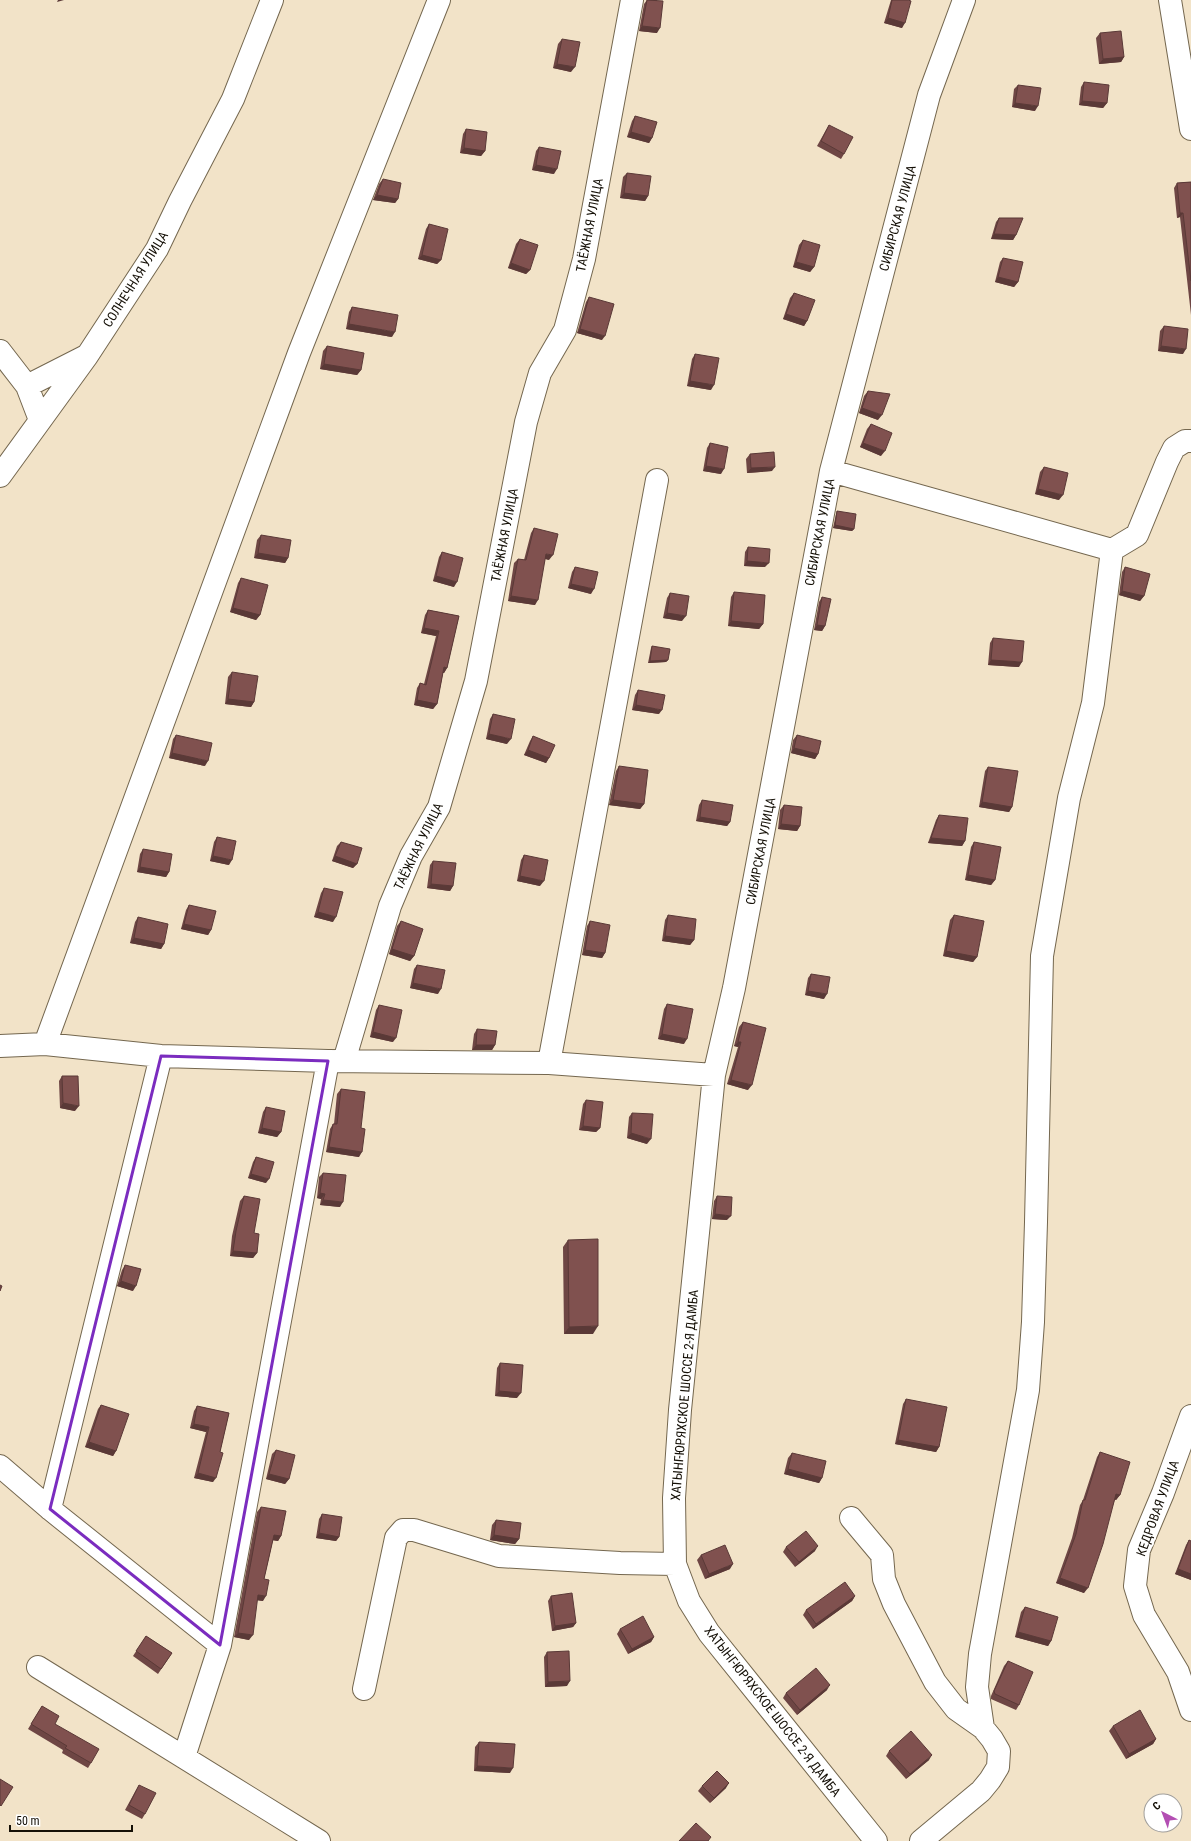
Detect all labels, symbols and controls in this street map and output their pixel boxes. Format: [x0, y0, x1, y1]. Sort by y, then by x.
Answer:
street label: СИБИРСКАЯ УЛИЦА [876, 163, 919, 273]
street label: ТАЁЖНАЯ УЛИЦА [573, 176, 606, 273]
street label: СОЛНЕЧНАЯ УЛИЦА [100, 228, 171, 330]
street label: СИБИРСКАЯ УЛИЦА [802, 477, 837, 587]
street label: ТАЁЖНАЯ УЛИЦА [488, 486, 521, 583]
street label: СИБИРСКАЯ УЛИЦА [743, 796, 778, 906]
street label: ТАЁЖНАЯ УЛИЦА [391, 800, 446, 892]
street label: ХАТЫНГ-ЮРЯХСКОЕ ШОССЕ 2-Я ДАМБА [668, 1288, 701, 1501]
street label: КЕДРОВАЯ УЛИЦА [1133, 1458, 1182, 1558]
street label: ХАТЫНГ-ЮРЯХСКОЕ ШОССЕ 2-Я ДАМБА [701, 1623, 844, 1800]
north arrow [1143, 1793, 1183, 1833]
text: С [1150, 1799, 1163, 1813]
scale bar [10, 1807, 132, 1833]
text: 50 m [16, 1814, 40, 1828]

